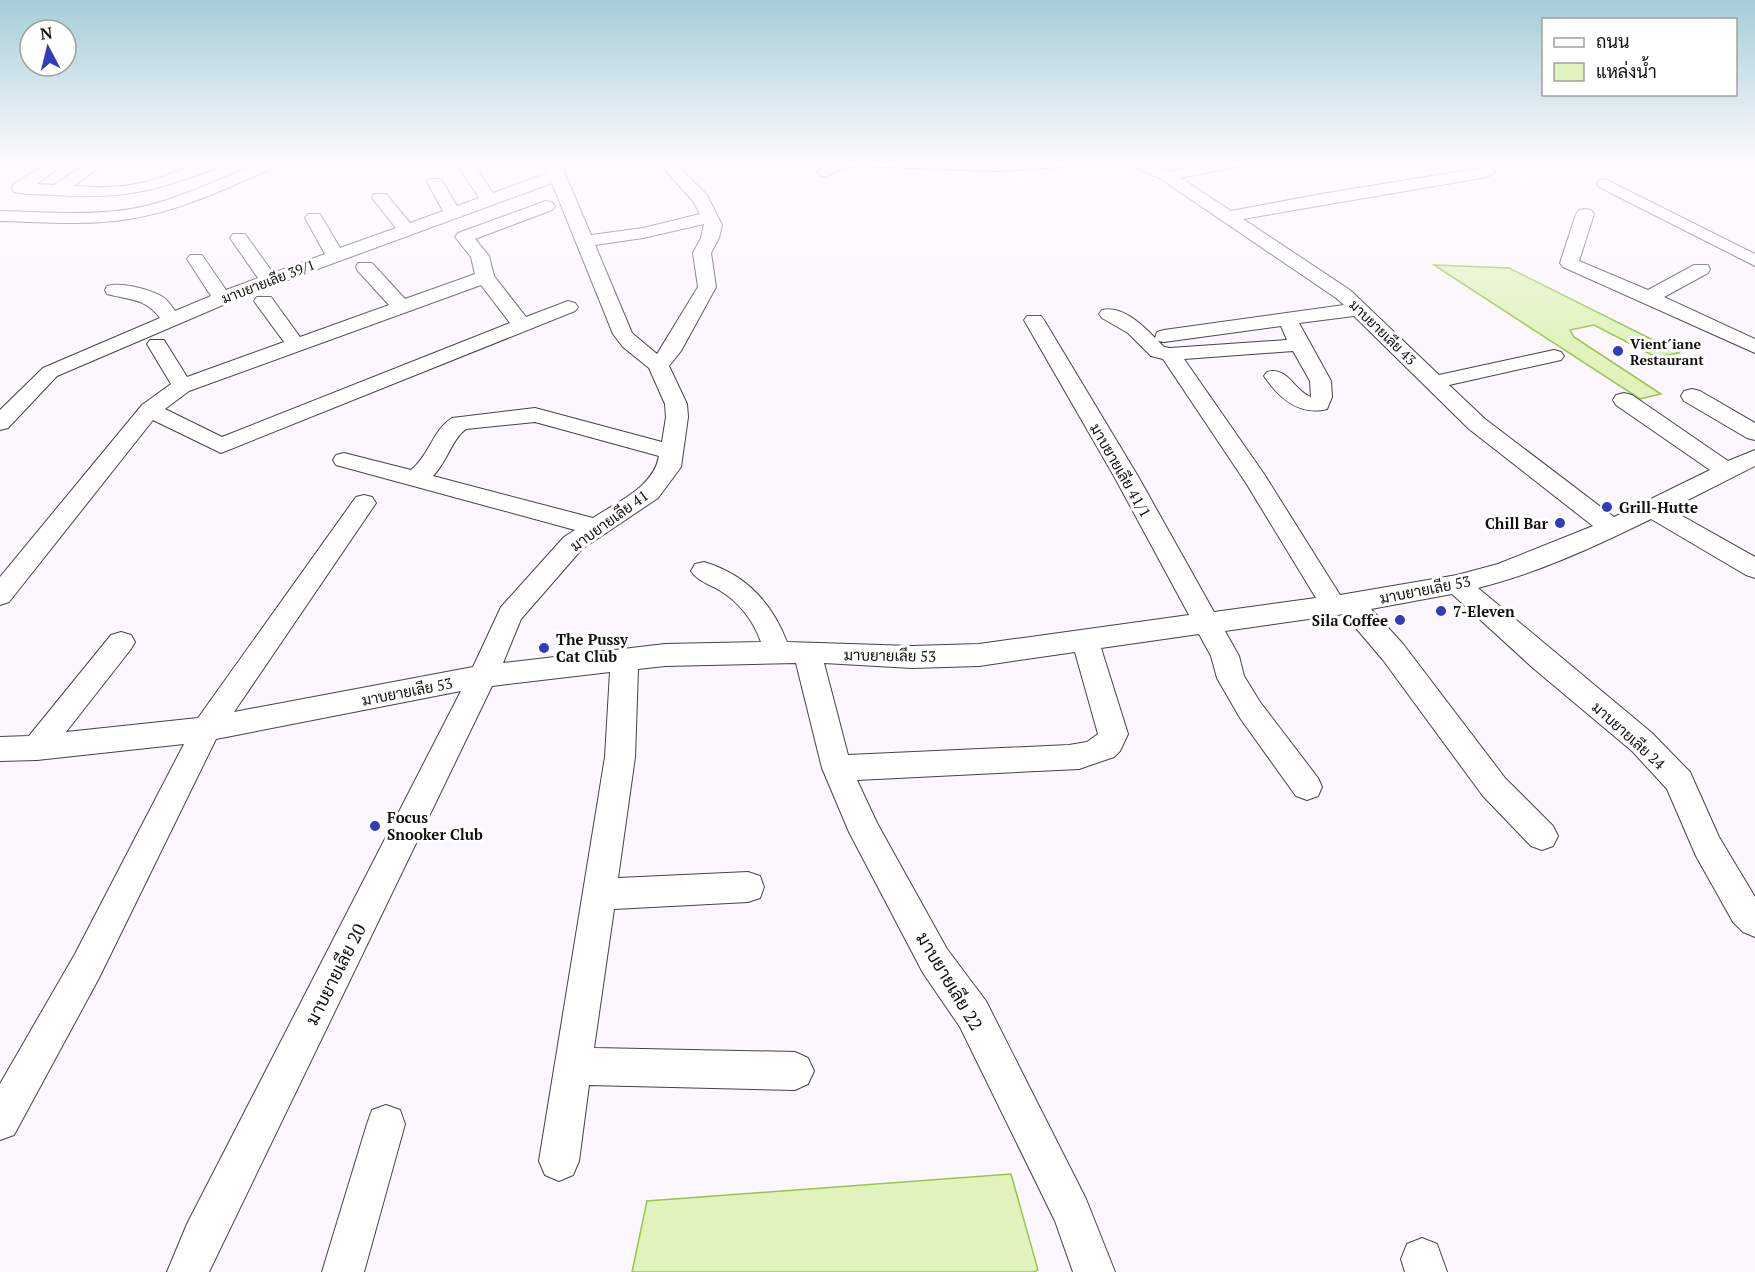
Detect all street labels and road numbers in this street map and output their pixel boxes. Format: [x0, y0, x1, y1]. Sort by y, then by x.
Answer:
street label: มาบยายเลีย 39/1 [219, 255, 317, 307]
street label: มาบยายเลีย 43 [1345, 295, 1421, 369]
street label: มาบยายเลีย 41/1 [1086, 419, 1156, 521]
street label: มาบยายเลีย 41 [566, 485, 652, 555]
street label: มาบยายเลีย 53 [1378, 570, 1472, 608]
street label: มาบยายเลีย 53 [844, 644, 936, 666]
street label: มาบยายเลีย 53 [360, 672, 454, 710]
street label: มาบยายเลีย 24 [1588, 697, 1670, 773]
street label: มาบยายเลีย 20 [299, 919, 371, 1029]
street label: มาบยายเลีย 22 [911, 927, 989, 1035]

